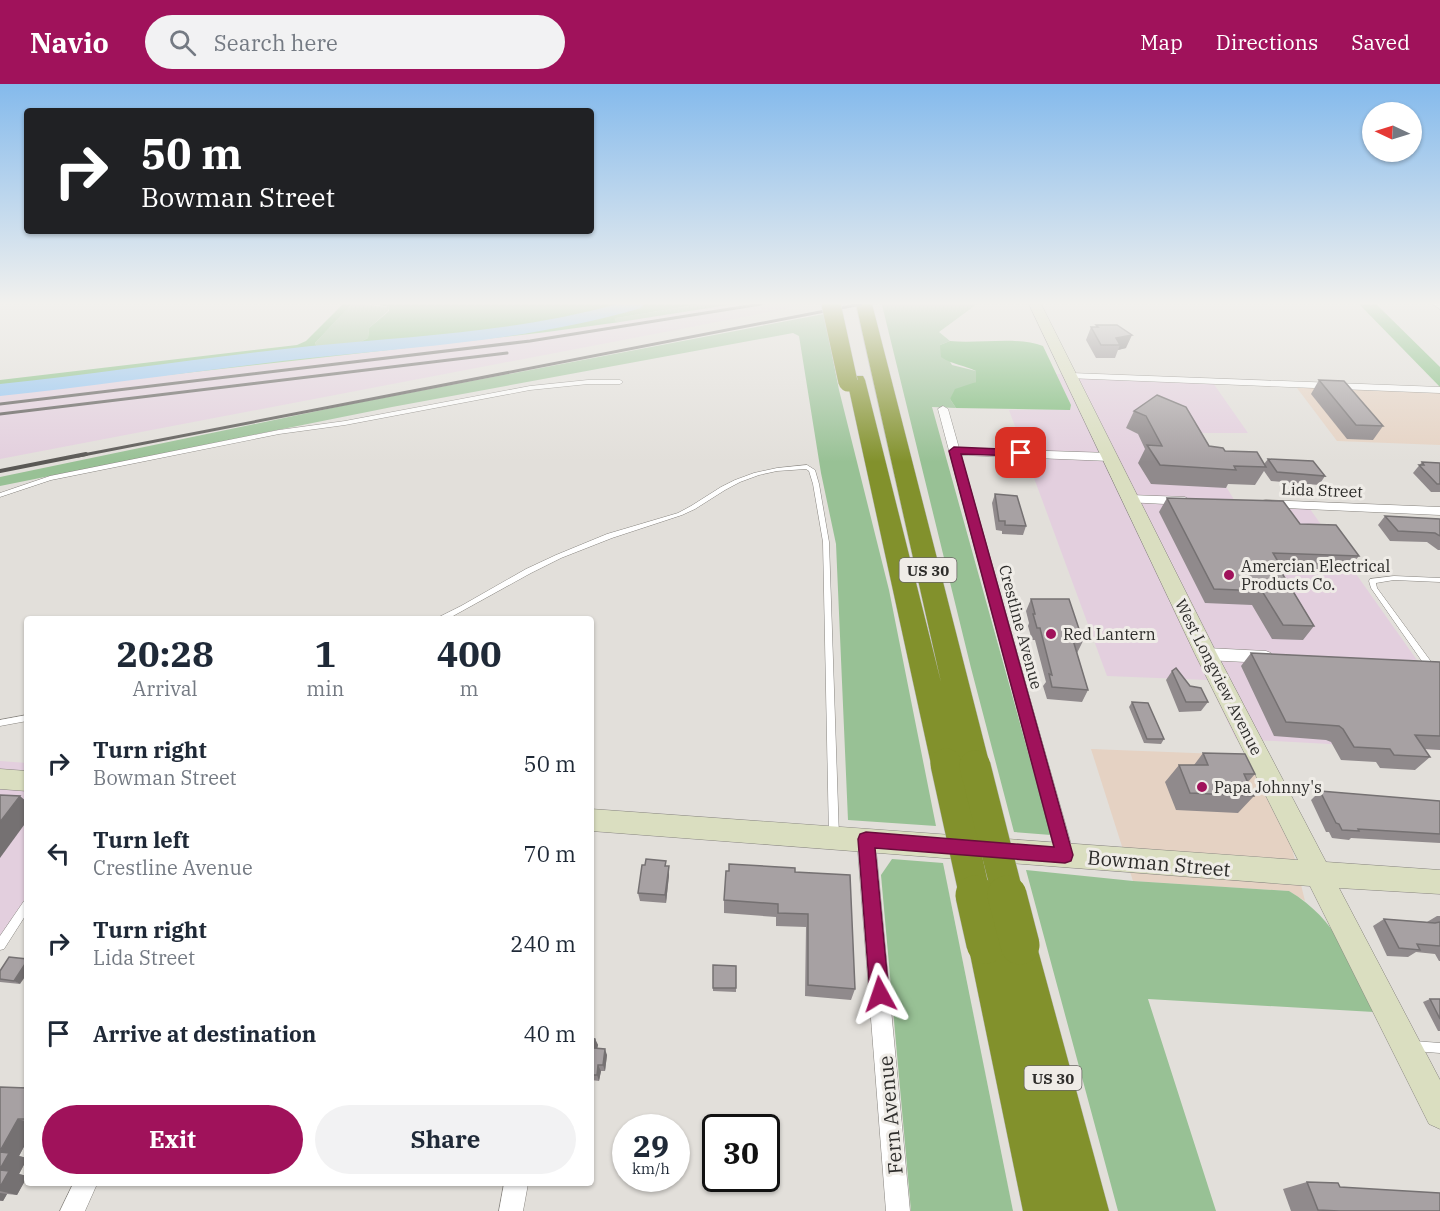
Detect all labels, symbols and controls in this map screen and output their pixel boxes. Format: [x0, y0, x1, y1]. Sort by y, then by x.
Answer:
search box [145, 15, 565, 69]
text: Navio [30, 24, 109, 61]
icon: search [166, 26, 199, 59]
text: Search here [214, 28, 338, 57]
text: Map [1140, 28, 1183, 56]
text: Directions [1216, 28, 1318, 56]
text: Saved [1351, 28, 1410, 56]
north arrow [1362, 102, 1422, 162]
map controls [1362, 102, 1422, 162]
text: 50 m [141, 126, 242, 181]
icon: right [42, 132, 120, 210]
text: Bowman Street [141, 179, 335, 214]
pin [995, 427, 1046, 478]
icon: arrive [1004, 436, 1037, 469]
street label: Lida Street [1281, 479, 1364, 501]
place label: Amercian Electrical Products Co. [1241, 556, 1390, 594]
road number: US 30 [900, 558, 956, 582]
street label: Crestline Avenue [995, 563, 1047, 691]
marker: Amercian Electrical Products Co. [1222, 568, 1236, 582]
street label: West Longview Avenue [1171, 596, 1267, 758]
place label: Red Lantern [1063, 624, 1156, 644]
marker: Red Lantern [1044, 627, 1058, 641]
text: 20:28 [116, 630, 214, 677]
text: 1 [314, 630, 336, 677]
text: 400 [437, 630, 502, 677]
text: Arrival [133, 675, 198, 702]
text: min [306, 675, 344, 702]
text: m [460, 675, 479, 702]
text: Turn right [93, 735, 207, 764]
icon: right [42, 747, 75, 780]
text: 50 m [524, 749, 576, 778]
text: Bowman Street [93, 764, 237, 791]
place label: Papa Johnny's [1214, 777, 1322, 797]
marker: Papa Johnny's [1195, 780, 1209, 794]
text: Turn left [93, 825, 189, 854]
icon: left [42, 837, 75, 870]
text: 70 m [524, 839, 576, 868]
street label: Bowman Street [1086, 843, 1232, 883]
text: Crestline Avenue [93, 854, 253, 881]
text: Turn right [93, 915, 207, 944]
icon: right [42, 927, 75, 960]
text: 240 m [510, 929, 576, 958]
text: Lida Street [93, 944, 195, 971]
position arrow [848, 962, 912, 1026]
icon: arrive [42, 1017, 75, 1050]
text: Arrive at destination [93, 1019, 316, 1048]
text: 40 m [524, 1019, 576, 1048]
street label: Fern Avenue [871, 1055, 909, 1175]
road number: US 30 [1024, 1066, 1082, 1090]
button: Exit [42, 1105, 303, 1174]
button: Share [315, 1105, 576, 1174]
speed limit sign: 30 [702, 1114, 780, 1192]
text: 29 [633, 1126, 669, 1165]
text: km/h [632, 1159, 670, 1178]

